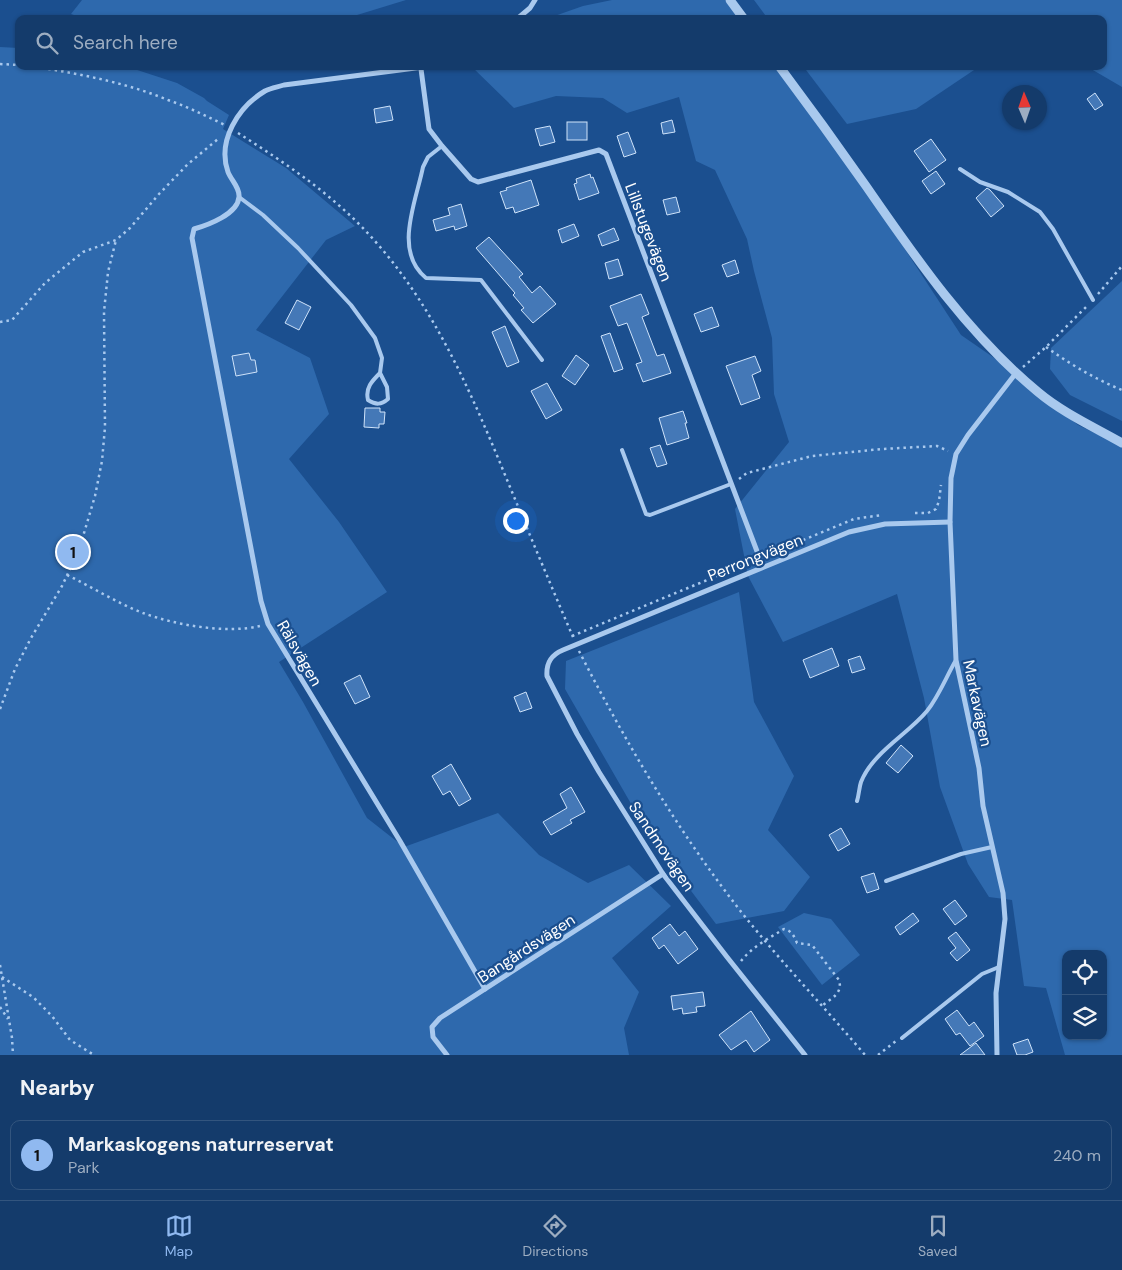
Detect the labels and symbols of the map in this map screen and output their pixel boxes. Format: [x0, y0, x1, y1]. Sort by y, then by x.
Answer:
north arrow [1002, 85, 1047, 130]
street label: Lillstugevägen [620, 180, 677, 284]
your location [503, 508, 529, 534]
street label: Perrongvägen [705, 529, 806, 586]
pin: 1 [57, 533, 89, 571]
street label: Rälsvägen [272, 616, 327, 690]
street label: Markavägen [958, 658, 997, 748]
street label: Sandmovägen [624, 797, 699, 895]
street label: Bangårdsvägen [474, 909, 579, 988]

